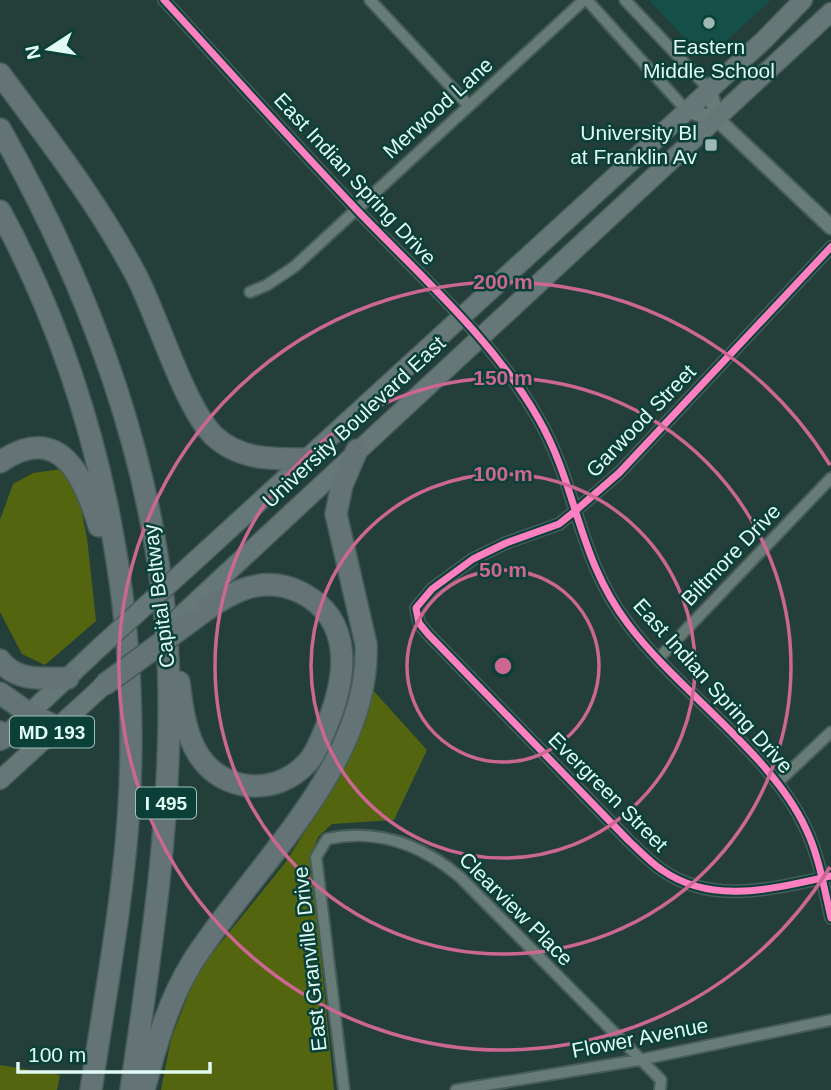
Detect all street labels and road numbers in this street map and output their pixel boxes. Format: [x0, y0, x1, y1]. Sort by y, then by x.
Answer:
street label: Merwood Lane [378, 53, 497, 163]
street label: East Indian Spring Drive [270, 88, 441, 269]
street label: University Boulevard East [258, 331, 450, 512]
street label: Garwood Street [581, 360, 700, 482]
street label: Biltmore Drive [677, 499, 785, 610]
street label: Capital Beltway [138, 522, 179, 669]
street label: East Indian Spring Drive [629, 594, 798, 778]
road number: MD 193 [10, 716, 94, 748]
street label: Evergreen Street [544, 727, 673, 856]
road number: I 495 [136, 788, 196, 818]
street label: Clearview Place [455, 847, 578, 970]
street label: East Granville Drive [288, 866, 331, 1053]
street label: Flower Avenue [570, 1013, 710, 1062]

